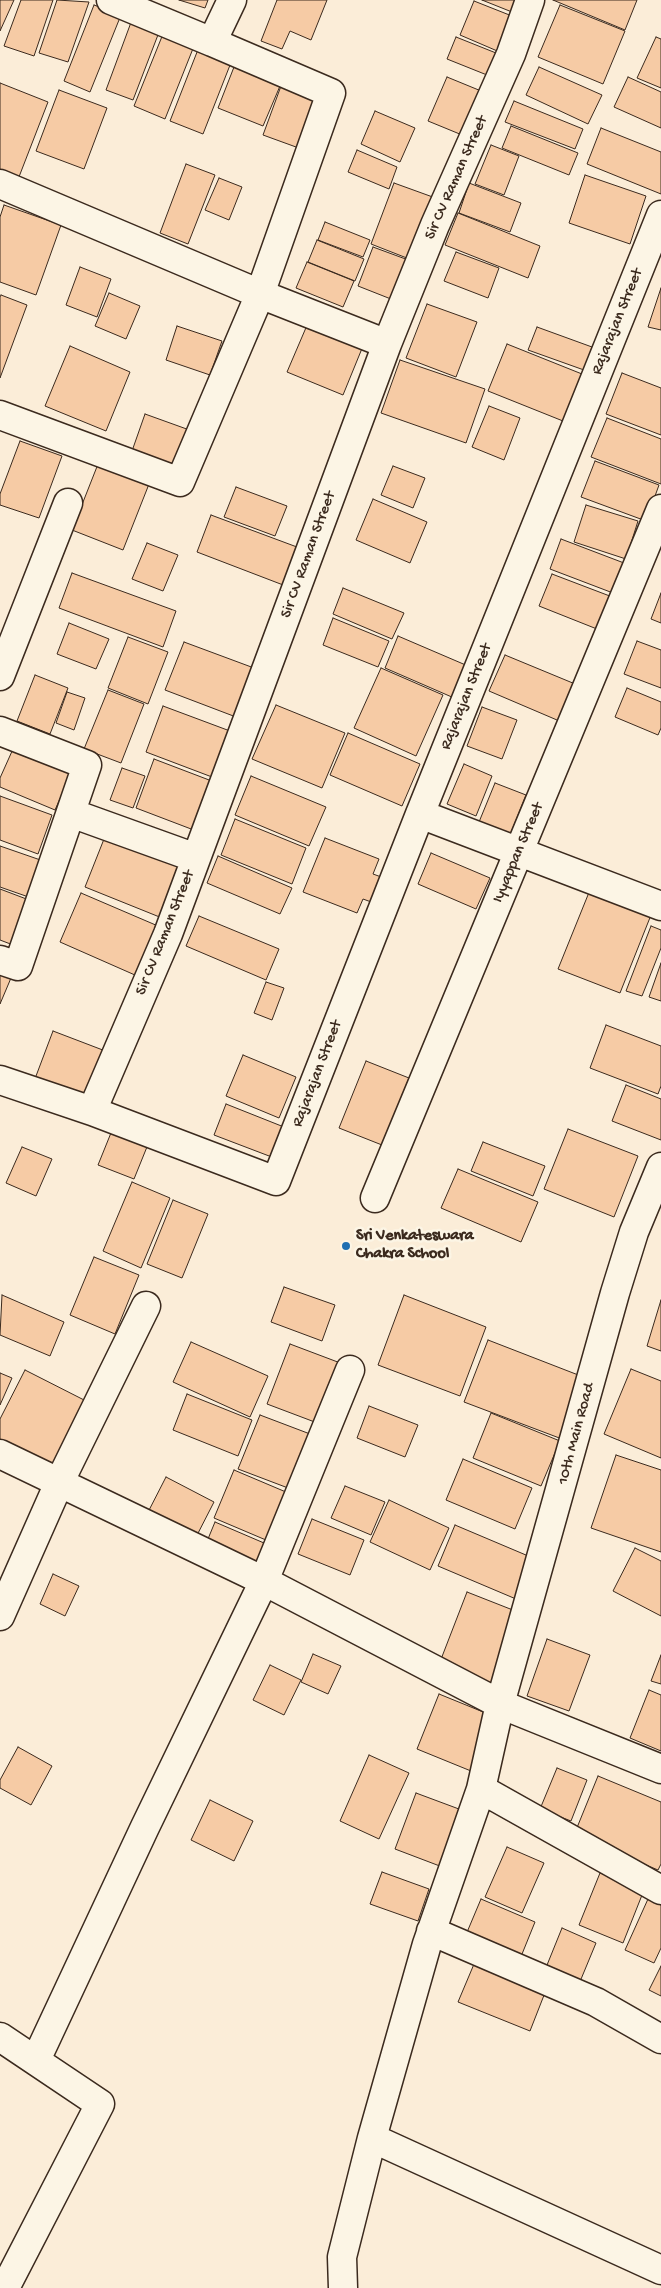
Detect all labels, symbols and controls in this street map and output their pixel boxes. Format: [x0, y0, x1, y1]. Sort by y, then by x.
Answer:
street label: Sir CV Raman Street [421, 113, 493, 243]
street label: Rajarajan Street [588, 266, 648, 378]
street label: Sir CV Raman Street [277, 489, 341, 621]
street label: Rajarajan Street [437, 641, 497, 753]
street label: Iyyappan Street [489, 800, 549, 906]
street label: Sir CV Raman Street [132, 868, 200, 998]
street label: Rajarajan Street [289, 1018, 347, 1130]
place label: Sri Venkateswara Chakra School [356, 1227, 474, 1265]
marker: Sri Venkateswara Chakra School [340, 1240, 352, 1252]
street label: 10th Main Road [554, 1381, 600, 1487]

